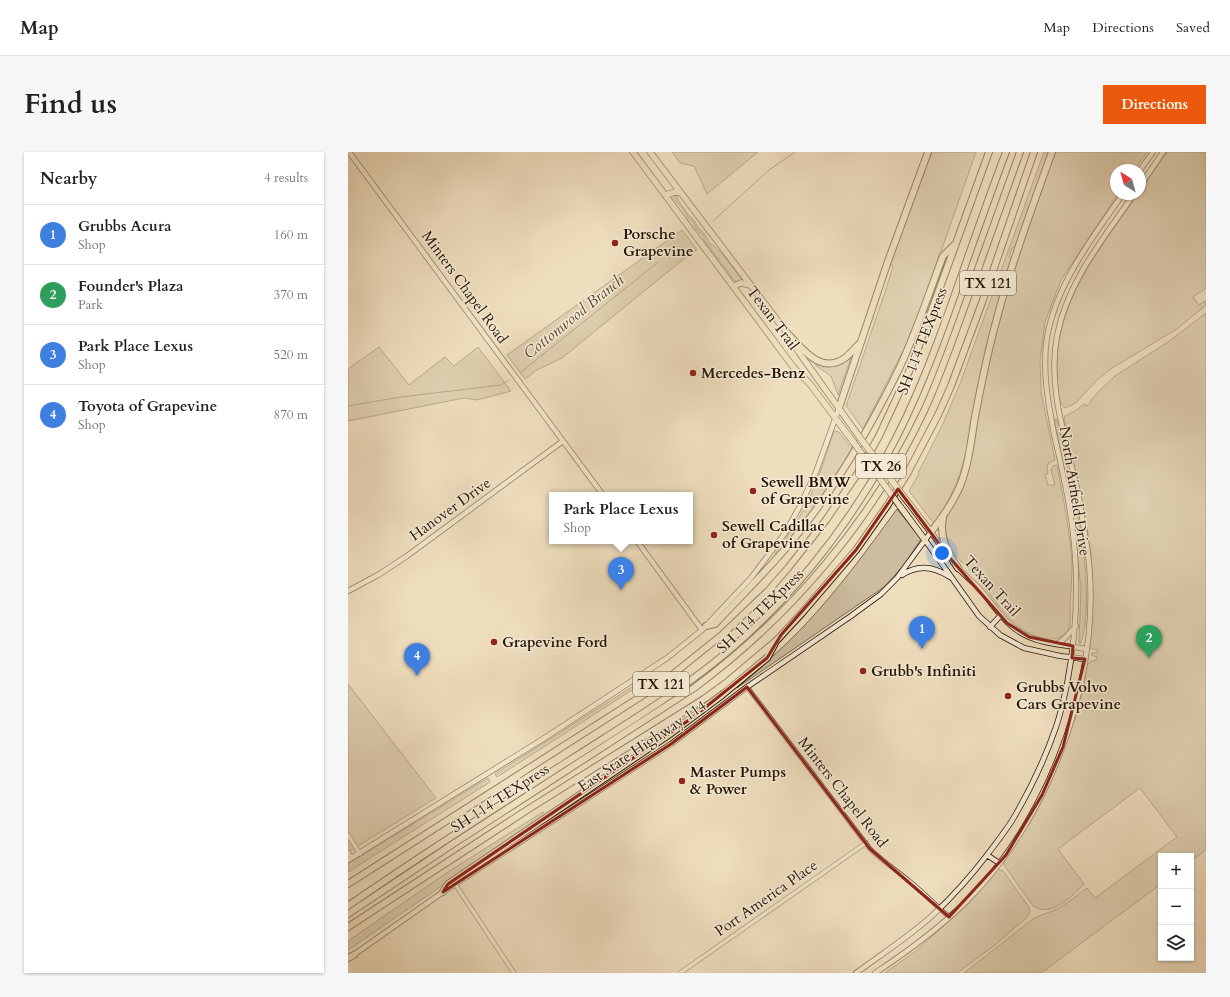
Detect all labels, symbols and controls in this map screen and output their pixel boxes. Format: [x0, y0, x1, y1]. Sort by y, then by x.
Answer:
text: Map [20, 15, 59, 41]
text: Map [1044, 18, 1070, 37]
text: Directions [1092, 18, 1154, 37]
text: Saved [1176, 18, 1210, 37]
text: Find us [24, 85, 117, 123]
button: Directions [1103, 85, 1206, 124]
north arrow [1110, 164, 1146, 200]
text: Nearby [40, 167, 97, 190]
text: 4 results [264, 169, 308, 187]
text: Grubbs Acura [78, 216, 171, 236]
place label: Porsche Grapevine [623, 224, 693, 261]
text: 1 [50, 226, 56, 244]
text: 160 m [274, 226, 308, 244]
street label: Minters Chapel Road [417, 227, 513, 347]
text: Shop [78, 236, 106, 254]
marker: Porsche Grapevine [610, 238, 620, 248]
water label: Cottonwood Branch [519, 269, 629, 364]
road number: TX 121 [960, 271, 1016, 295]
text: Founder's Plaza [78, 276, 184, 296]
street label: Texan Trail [742, 282, 804, 354]
street label: SH 114 TEXpress [892, 284, 952, 398]
text: 2 [50, 286, 56, 304]
text: 370 m [274, 286, 308, 304]
text: Park [78, 296, 103, 314]
text: Park Place Lexus [78, 336, 193, 356]
text: 3 [50, 346, 56, 364]
text: 520 m [274, 346, 308, 364]
text: Shop [78, 356, 106, 374]
place label: Mercedes-Benz [701, 363, 806, 383]
marker: Mercedes-Benz [688, 368, 698, 378]
text: Toyota of Grapevine [78, 396, 217, 416]
text: 4 [50, 406, 56, 424]
text: 870 m [274, 406, 308, 424]
text: Shop [78, 416, 106, 434]
street label: North Airfield Drive [1055, 425, 1095, 557]
road number: TX 26 [856, 454, 906, 478]
place label: Sewell BMW of Grapevine [761, 472, 851, 509]
street label: Hanover Drive [405, 473, 495, 545]
marker: Sewell BMW of Grapevine [748, 486, 758, 496]
popup [549, 492, 693, 544]
text: Park Place Lexus [564, 499, 678, 519]
place label: Sewell Cadillac of Grapevine [722, 516, 824, 553]
text: Shop [564, 519, 591, 537]
marker: Sewell Cadillac of Grapevine [709, 530, 719, 540]
your location [932, 543, 952, 563]
street label: Texan Trail [959, 551, 1025, 621]
pin: 3 [608, 557, 634, 590]
street label: SH 114 TEXpress [712, 564, 808, 658]
pin: 1 [909, 616, 935, 649]
pin: 2 [1136, 625, 1162, 658]
place label: Grapevine Ford [502, 632, 608, 652]
marker: Grapevine Ford [489, 637, 499, 647]
pin: 4 [404, 643, 430, 676]
place label: Grubb's Infiniti [871, 661, 976, 681]
marker: Grubb's Infiniti [858, 666, 868, 676]
road number: TX 121 [633, 672, 689, 696]
place label: Grubbs Volvo Cars Grapevine [1016, 677, 1121, 714]
marker: Grubbs Volvo Cars Grapevine [1003, 691, 1013, 701]
street label: East State Highway 114 [574, 695, 710, 796]
street label: Minters Chapel Road [794, 733, 892, 851]
street label: SH 114 TEXpress [447, 759, 553, 837]
place label: Master Pumps & Power [690, 762, 786, 799]
marker: Master Pumps & Power [677, 776, 687, 786]
map controls [1158, 853, 1194, 961]
button: + [1158, 853, 1194, 889]
street label: Port America Place [711, 855, 822, 941]
button: − [1158, 889, 1194, 925]
button: layers [1158, 925, 1194, 961]

